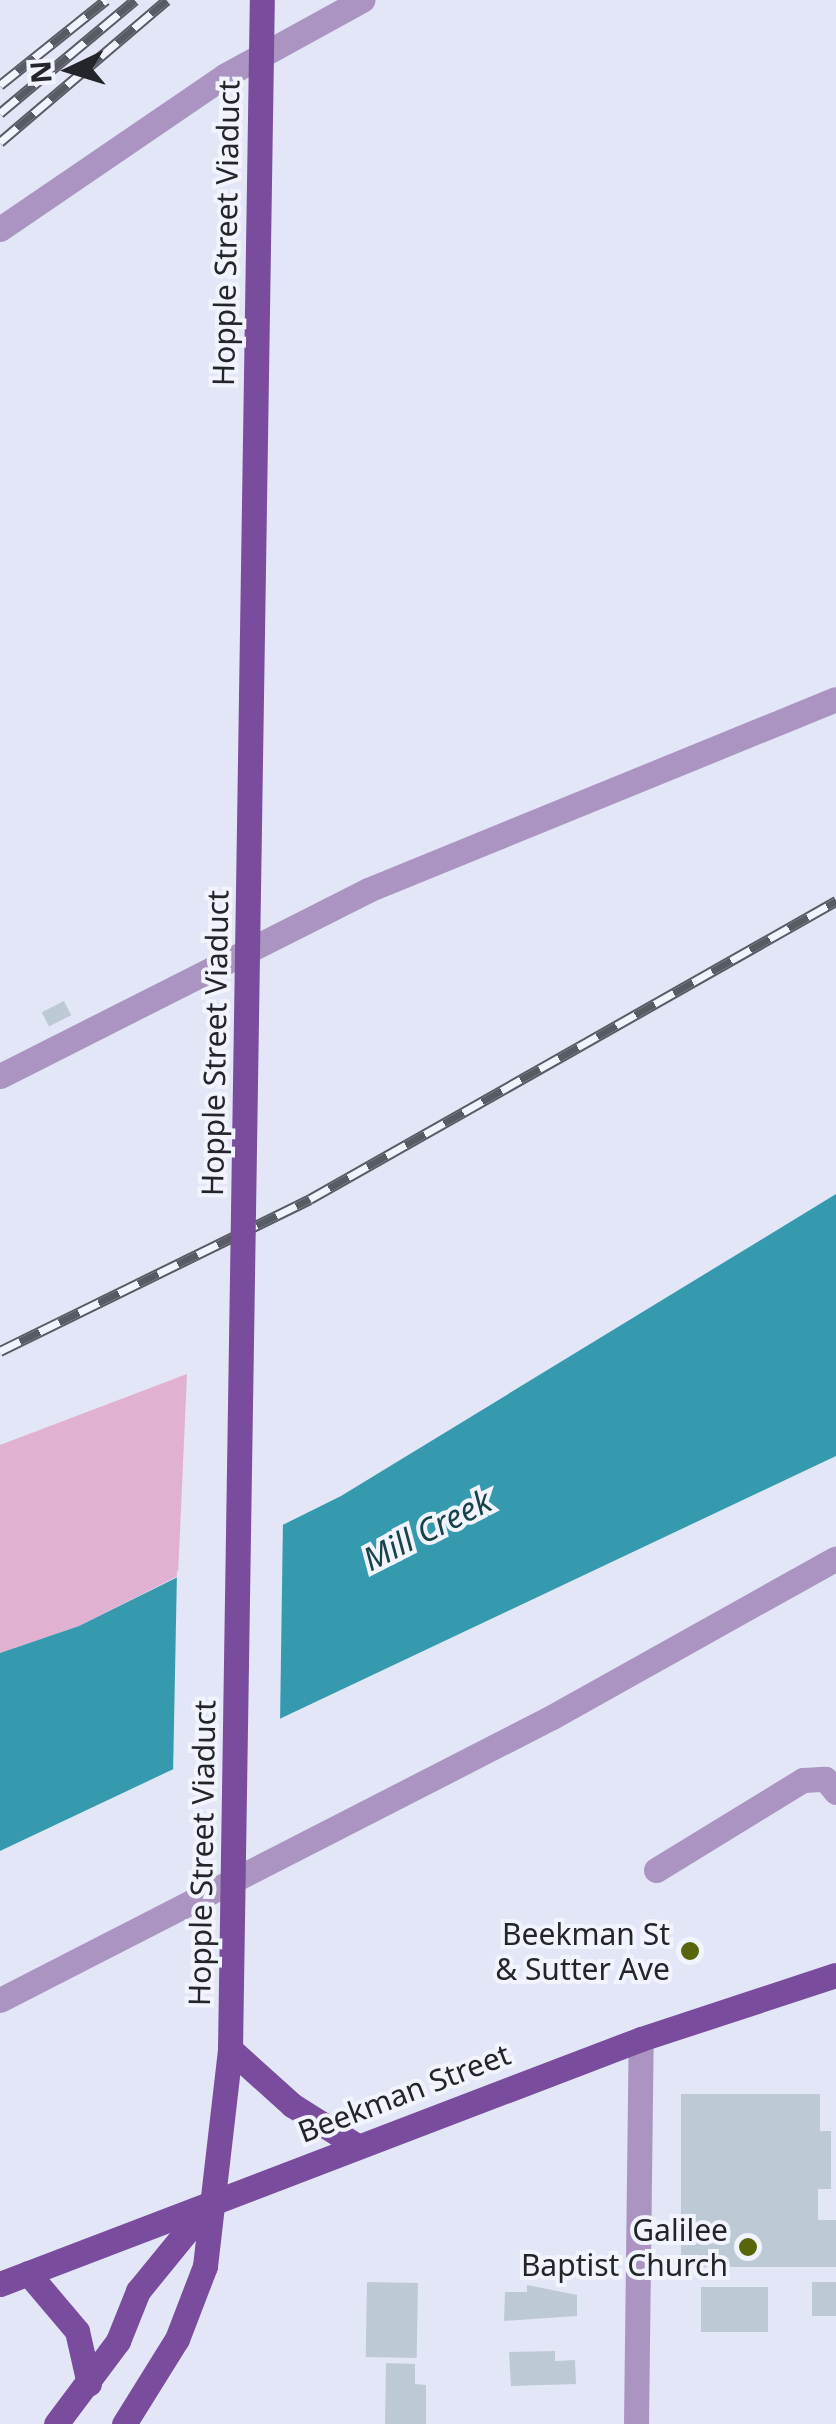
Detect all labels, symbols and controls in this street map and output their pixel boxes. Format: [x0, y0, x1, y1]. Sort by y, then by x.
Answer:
north arrow [20, 20, 120, 120]
text: N [20, 59, 60, 85]
street label: Hopple Street Viaduct [205, 80, 247, 386]
street label: Hopple Street Viaduct [194, 890, 236, 1196]
water label: Mill Creek [357, 1481, 497, 1579]
street label: Hopple Street Viaduct [181, 1700, 223, 2006]
place label: Beekman St & Sutter Ave [495, 1916, 670, 1986]
marker: Beekman St & Sutter Ave [679, 1940, 701, 1962]
street label: Beekman Street [293, 2036, 515, 2150]
place label: Galilee Baptist Church [521, 2212, 728, 2282]
marker: Galilee Baptist Church [737, 2236, 759, 2258]

